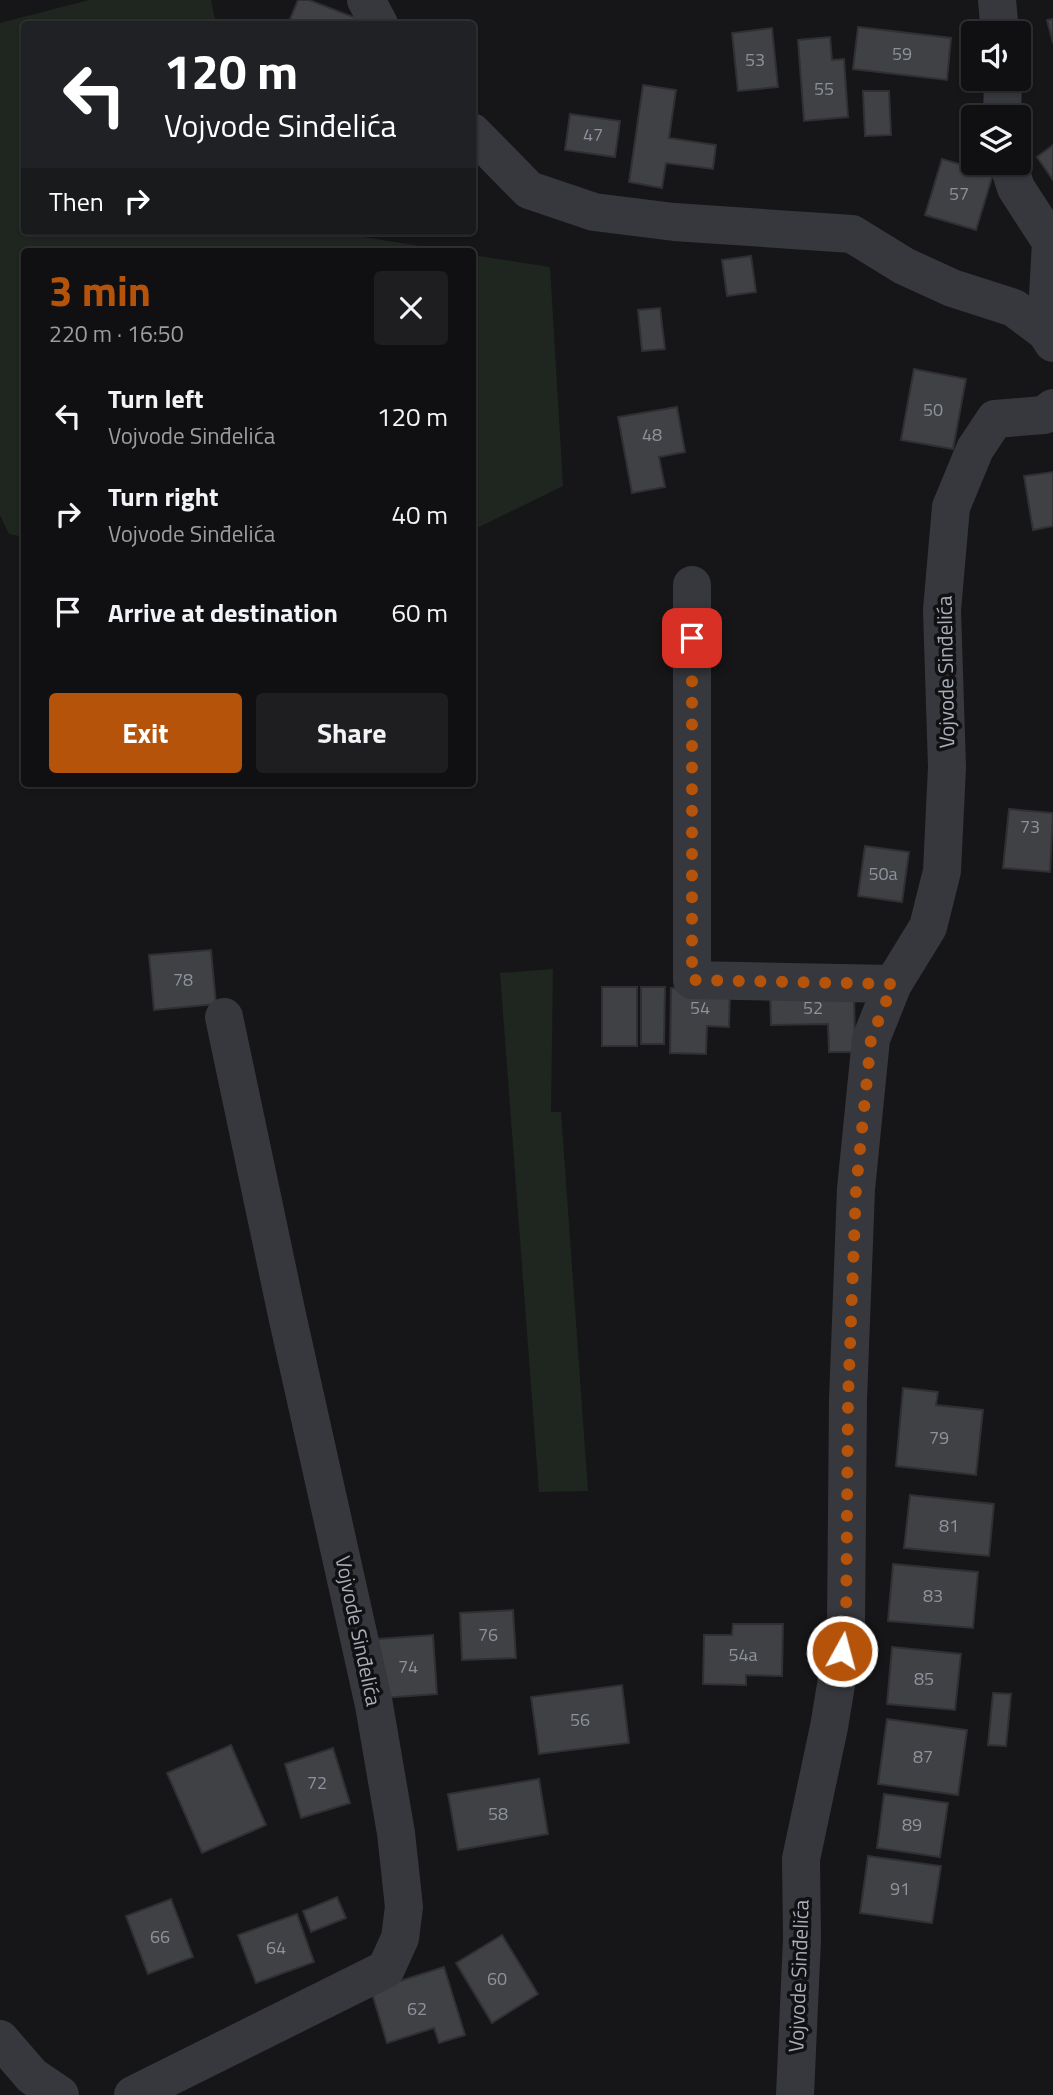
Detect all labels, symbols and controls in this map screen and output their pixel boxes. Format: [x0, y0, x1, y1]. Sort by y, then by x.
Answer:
map controls [961, 21, 1031, 175]
button: sound [961, 21, 1031, 91]
text: 120 m [164, 33, 298, 108]
house number: 59 [892, 40, 912, 67]
house number: 53 [745, 46, 765, 73]
icon: left [49, 49, 140, 140]
house number: 55 [814, 75, 834, 102]
text: Vojvode Sinđelića [164, 101, 397, 149]
button: layers [961, 105, 1031, 175]
house number: 47 [583, 121, 603, 148]
house number: 57 [949, 180, 969, 207]
text: Then [49, 182, 104, 221]
icon: right [118, 182, 156, 220]
text: 3 min [49, 258, 151, 322]
button: close [374, 271, 448, 345]
text: 220 m · 16:50 [49, 316, 184, 351]
text: Turn left [108, 379, 203, 418]
house number: 50 [923, 396, 943, 423]
icon: left [49, 397, 87, 435]
text: 120 m [377, 397, 448, 436]
text: Vojvode Sinđelića [108, 418, 275, 453]
house number: 48 [642, 421, 662, 448]
text: Turn right [108, 477, 219, 516]
icon: right [49, 495, 87, 533]
text: 40 m [391, 495, 448, 534]
text: Vojvode Sinđelića [108, 516, 275, 551]
icon: arrive [49, 593, 87, 631]
text: Arrive at destination [108, 593, 338, 632]
text: 60 m [391, 593, 448, 632]
street label: Vojvode Sinđelića [928, 595, 962, 749]
pin [662, 608, 722, 668]
icon: arrive [673, 619, 711, 657]
button: Exit [49, 693, 242, 773]
button: Share [256, 693, 448, 773]
house number: 73 [1020, 813, 1040, 840]
house number: 50a [868, 860, 898, 887]
house number: 78 [173, 966, 193, 993]
house number: 54 [690, 994, 710, 1021]
house number: 52 [803, 994, 823, 1021]
house number: 79 [929, 1424, 949, 1451]
house number: 81 [939, 1512, 959, 1539]
street label: Vojvode Sinđelića [327, 1553, 391, 1709]
house number: 83 [923, 1582, 943, 1609]
position arrow [805, 1614, 879, 1688]
house number: 76 [478, 1621, 498, 1648]
house number: 54a [728, 1641, 758, 1668]
house number: 74 [398, 1653, 418, 1680]
house number: 85 [914, 1665, 934, 1692]
house number: 56 [570, 1706, 590, 1733]
house number: 87 [913, 1743, 933, 1770]
house number: 72 [307, 1769, 327, 1796]
house number: 58 [488, 1800, 508, 1827]
house number: 89 [902, 1811, 922, 1838]
house number: 91 [890, 1875, 910, 1902]
street label: Vojvode Sinđelića [779, 1899, 817, 2053]
house number: 66 [150, 1923, 170, 1950]
house number: 64 [266, 1934, 286, 1961]
house number: 60 [487, 1965, 507, 1992]
house number: 62 [407, 1995, 427, 2022]

